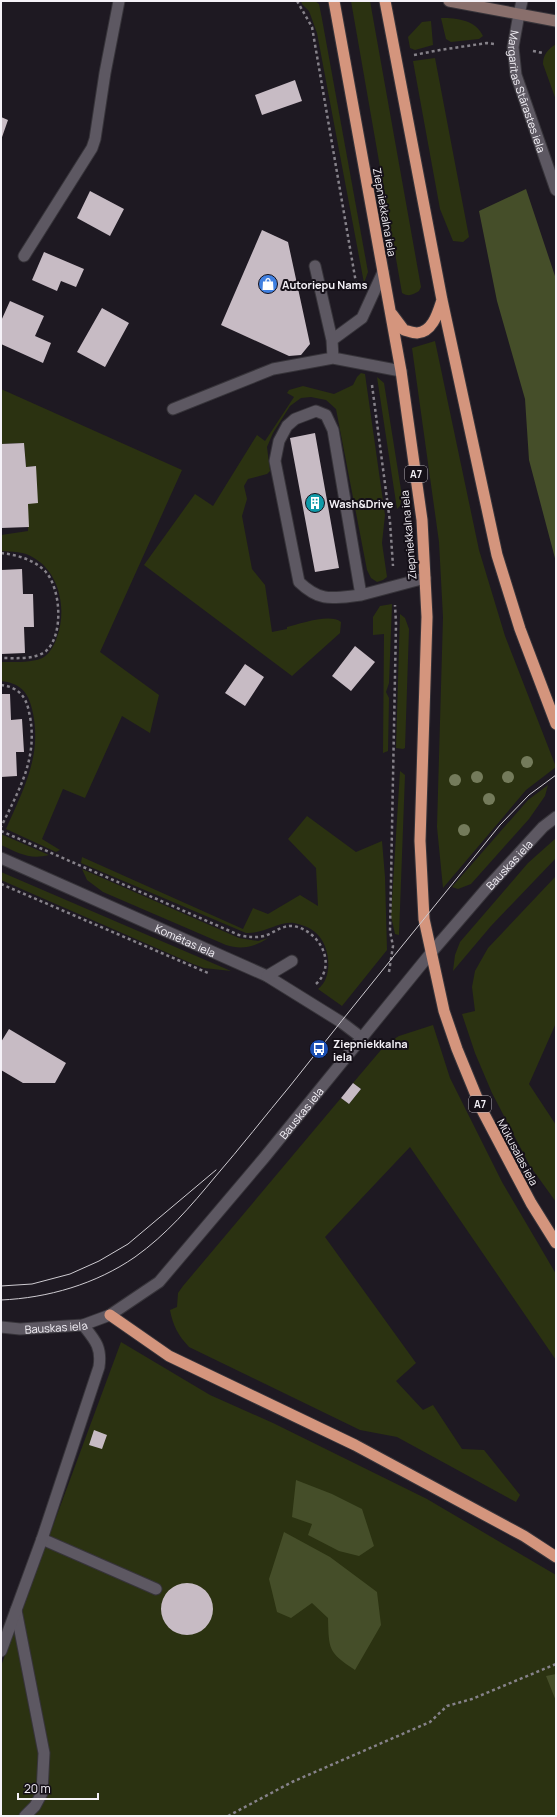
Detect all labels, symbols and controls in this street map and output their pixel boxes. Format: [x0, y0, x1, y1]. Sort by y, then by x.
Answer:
street label: Margaritas Stārastes iela [505, 29, 550, 154]
street label: Ziepniekkalna iela [370, 167, 400, 257]
shop icon: Autoriepu Nams [257, 273, 279, 295]
place label: Autoriepu Nams [282, 277, 367, 292]
road number: A7 [405, 466, 427, 482]
street label: Ziepniekkalna iela [397, 490, 419, 580]
building icon: Wash&Drive [304, 492, 326, 514]
place label: Wash&Drive [329, 496, 394, 511]
street label: Bauskas iela [482, 836, 535, 892]
street label: Komētas iela [153, 920, 218, 960]
place label: Ziepniekkalna iela [333, 1036, 408, 1064]
bus stop icon: Ziepniekkalna iela [308, 1038, 330, 1060]
street label: Bauskas iela [275, 1084, 326, 1142]
road number: A7 [469, 1096, 491, 1112]
street label: Mūkusalas iela [494, 1116, 542, 1188]
street label: Bauskas iela [24, 1317, 89, 1336]
scale bar [18, 1775, 98, 1801]
text: 20 m [24, 1780, 51, 1797]

